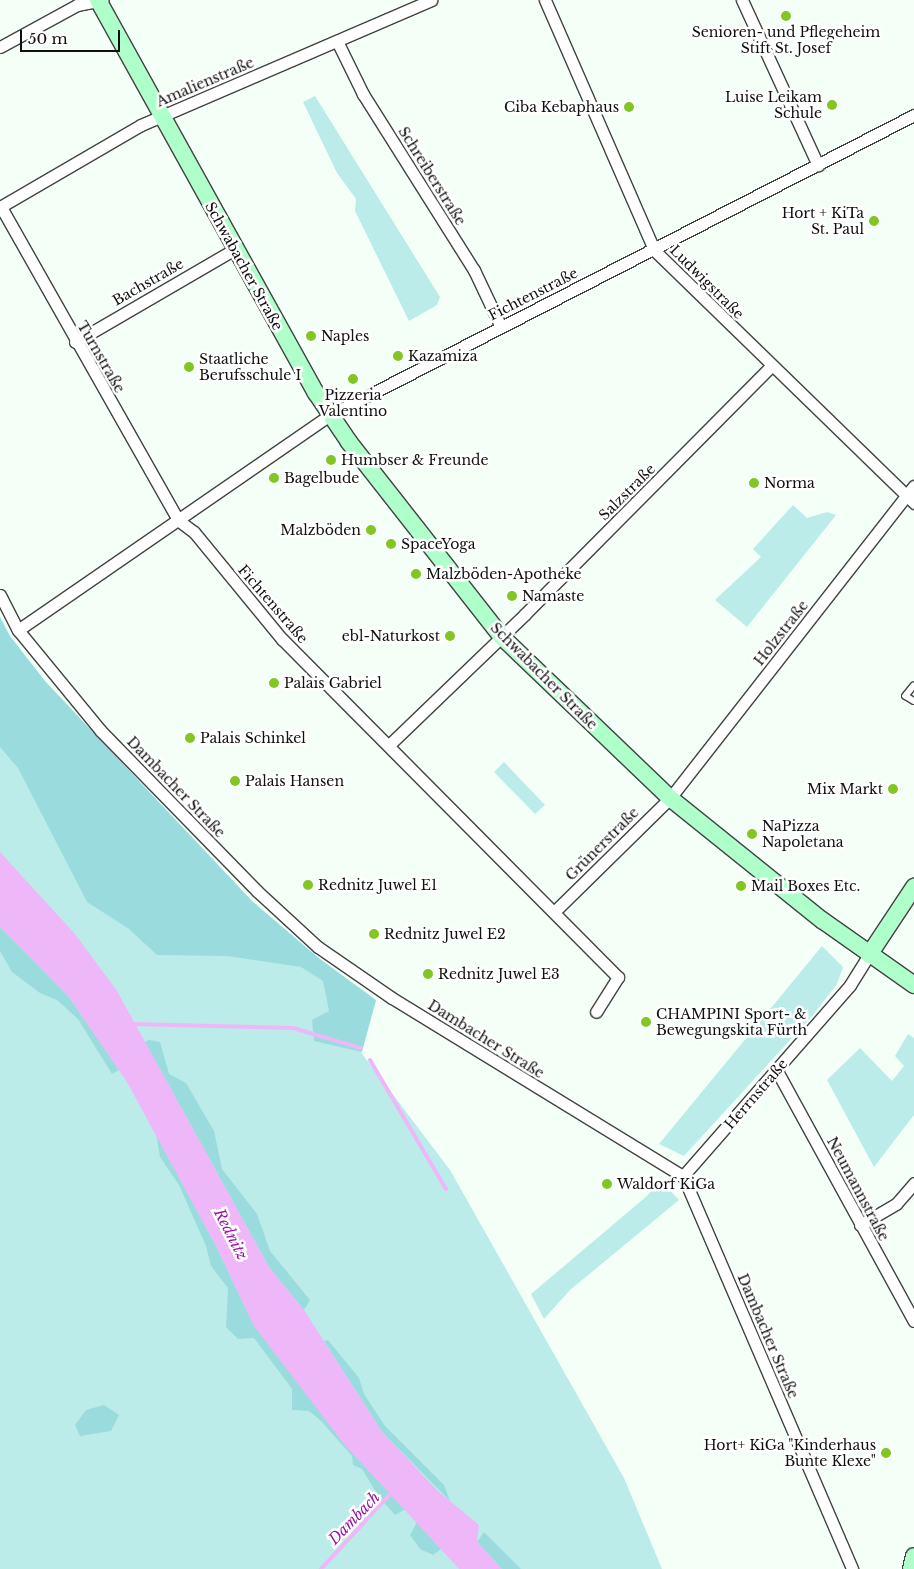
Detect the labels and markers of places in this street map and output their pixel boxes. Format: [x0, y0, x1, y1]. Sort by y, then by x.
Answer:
marker: Senioren- und Pflegeheim Stift St. Josef [780, 10, 792, 22]
place label: Senioren- und Pflegeheim Stift St. Josef [692, 24, 880, 56]
place label: Luise Leikam Schule [725, 89, 822, 121]
place label: Ciba Kebaphaus [504, 99, 619, 115]
marker: Luise Leikam Schule [826, 99, 838, 111]
marker: Ciba Kebaphaus [623, 101, 635, 113]
place label: Hort + KiTa St. Paul [782, 205, 864, 238]
marker: Hort + KiTa St. Paul [868, 215, 880, 227]
place label: Naples [321, 328, 369, 344]
marker: Naples [305, 330, 317, 342]
place label: Kazamiza [408, 348, 478, 364]
marker: Kazamiza [392, 350, 404, 362]
place label: Staatliche Berufsschule I [199, 351, 301, 384]
marker: Staatliche Berufsschule I [183, 361, 195, 373]
marker: Pizzeria Valentino [347, 373, 359, 385]
place label: Pizzeria Valentino [319, 387, 387, 420]
place label: Humbser & Freunde [341, 452, 489, 468]
marker: Humbser & Freunde [325, 454, 337, 466]
place label: Bagelbude [284, 470, 359, 486]
marker: Bagelbude [268, 472, 280, 484]
place label: Norma [764, 475, 815, 491]
marker: Norma [748, 477, 760, 489]
place label: Malzböden [280, 522, 361, 538]
marker: Malzböden [365, 524, 377, 536]
place label: SpaceYoga [401, 536, 475, 552]
marker: SpaceYoga [385, 538, 397, 550]
place label: Malzböden-Apotheke [426, 566, 582, 582]
marker: Malzböden-Apotheke [410, 568, 422, 580]
place label: Namaste [522, 588, 584, 604]
marker: Namaste [506, 590, 518, 602]
place label: ebl-Naturkost [342, 628, 440, 644]
marker: ebl-Naturkost [444, 630, 456, 642]
place label: Palais Gabriel [284, 675, 382, 691]
marker: Palais Gabriel [268, 677, 280, 689]
place label: Palais Schinkel [200, 730, 306, 746]
marker: Palais Schinkel [184, 732, 196, 744]
place label: Palais Hansen [245, 773, 344, 789]
marker: Palais Hansen [229, 775, 241, 787]
place label: Mix Markt [807, 781, 883, 797]
marker: Mix Markt [887, 783, 899, 795]
place label: NaPizza Napoletana [762, 818, 844, 850]
marker: NaPizza Napoletana [746, 828, 758, 840]
place label: Rednitz Juwel E1 [318, 877, 437, 893]
place label: Mail Boxes Etc. [751, 878, 860, 894]
marker: Rednitz Juwel E1 [302, 879, 314, 891]
marker: Mail Boxes Etc. [735, 880, 747, 892]
place label: Rednitz Juwel E2 [384, 926, 506, 942]
marker: Rednitz Juwel E2 [368, 928, 380, 940]
place label: Rednitz Juwel E3 [438, 966, 560, 982]
marker: Rednitz Juwel E3 [422, 968, 434, 980]
place label: CHAMPINI Sport- & Bewegungskita Fürth [656, 1006, 807, 1038]
marker: CHAMPINI Sport- & Bewegungskita Fürth [640, 1016, 652, 1028]
place label: Waldorf KiGa [617, 1176, 715, 1192]
marker: Waldorf KiGa [601, 1178, 613, 1190]
place label: Hort+ KiGa "Kinderhaus Bunte Klexe" [703, 1437, 876, 1470]
marker: Hort+ KiGa "Kinderhaus Bunte Klexe" [880, 1447, 892, 1459]

